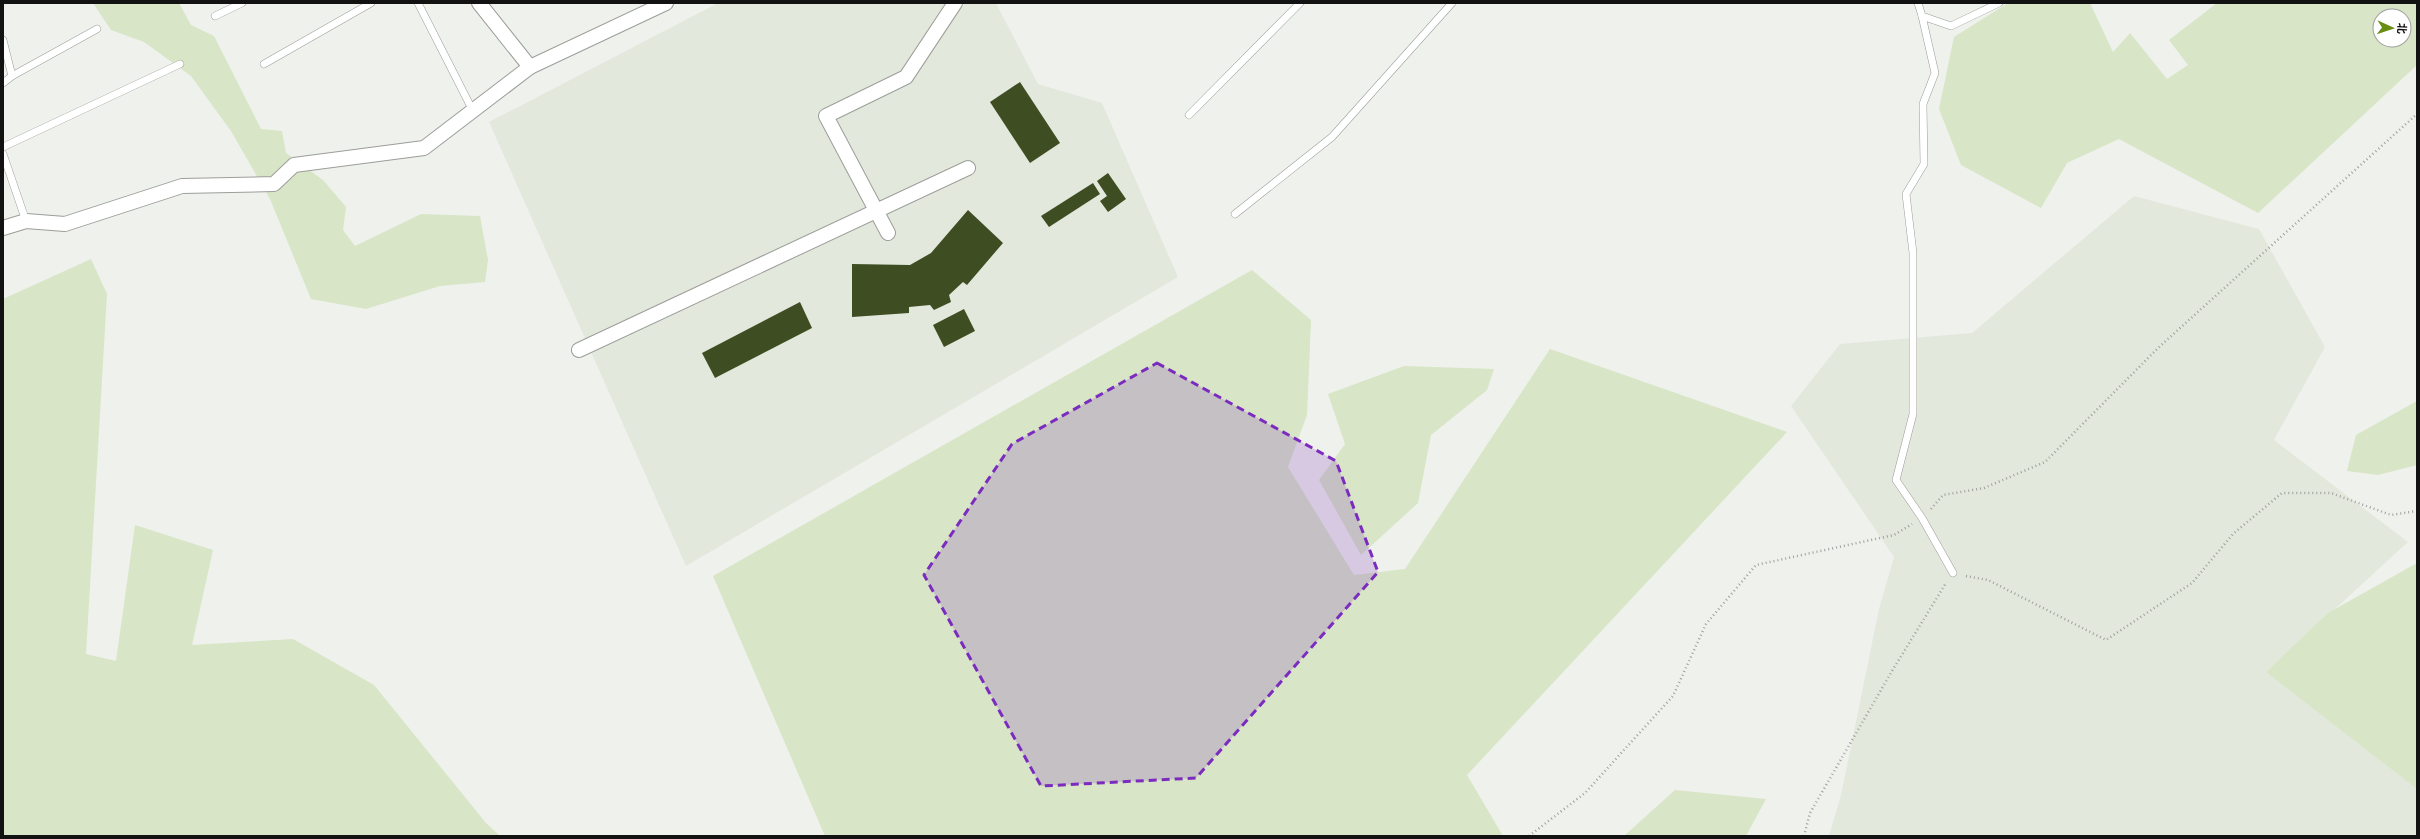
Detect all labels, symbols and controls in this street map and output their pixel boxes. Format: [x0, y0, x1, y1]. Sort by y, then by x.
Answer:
north arrow [2372, 8, 2412, 48]
text: 北 [2396, 23, 2409, 34]

